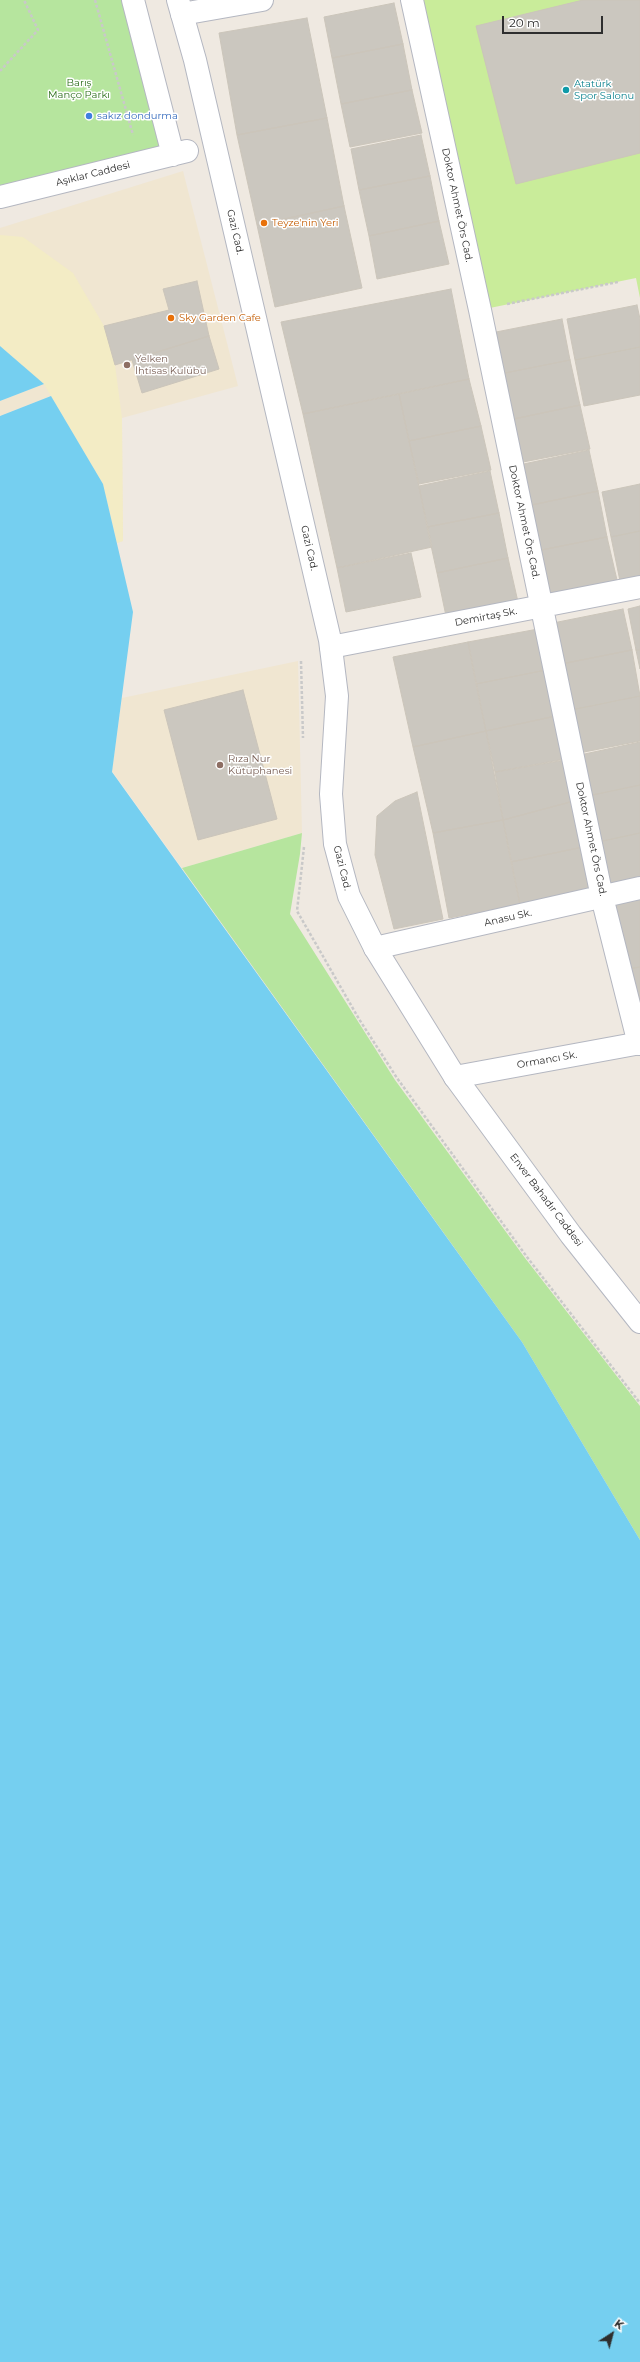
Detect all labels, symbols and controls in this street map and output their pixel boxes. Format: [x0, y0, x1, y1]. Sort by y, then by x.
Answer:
scale bar [504, 8, 605, 34]
text: 20 m [509, 15, 540, 30]
park label: Barış Manço Parkı [48, 77, 110, 100]
place label: Atatürk Spor Salonu [574, 78, 634, 102]
marker: Atatürk Spor Salonu [561, 85, 571, 95]
place label: sakız dondurma [97, 110, 178, 122]
marker: sakız dondurma [84, 111, 94, 121]
street label: Doktor Ahmet Örs Cad. [439, 147, 475, 263]
street label: Aşıklar Caddesi [55, 159, 131, 189]
street label: Gazi Cad. [224, 208, 246, 256]
place label: Teyze'nin Yeri [272, 217, 339, 229]
marker: Teyze'nin Yeri [259, 218, 269, 228]
place label: Sky Garden Cafe [179, 312, 261, 324]
marker: Sky Garden Cafe [166, 313, 176, 323]
place label: Yelken İhtisas Kulübü [135, 353, 206, 376]
marker: Yelken İhtisas Kulübü [122, 360, 132, 370]
street label: Doktor Ahmet Örs Cad. [506, 464, 542, 580]
street label: Gazi Cad. [298, 524, 320, 572]
street label: Demirtaş Sk. [454, 605, 518, 629]
place label: Rıza Nur Kütüphanesi [228, 753, 292, 776]
marker: Rıza Nur Kütüphanesi [215, 760, 225, 770]
street label: Doktor Ahmet Örs Cad. [573, 781, 609, 897]
street label: Gazi Cad. [331, 844, 353, 892]
street label: Anasu Sk. [483, 907, 533, 929]
street label: Ormancı Sk. [516, 1049, 578, 1071]
street label: Enver Bahadır Caddesi [507, 1151, 585, 1249]
north arrow [592, 2314, 632, 2354]
text: K [612, 2316, 626, 2332]

